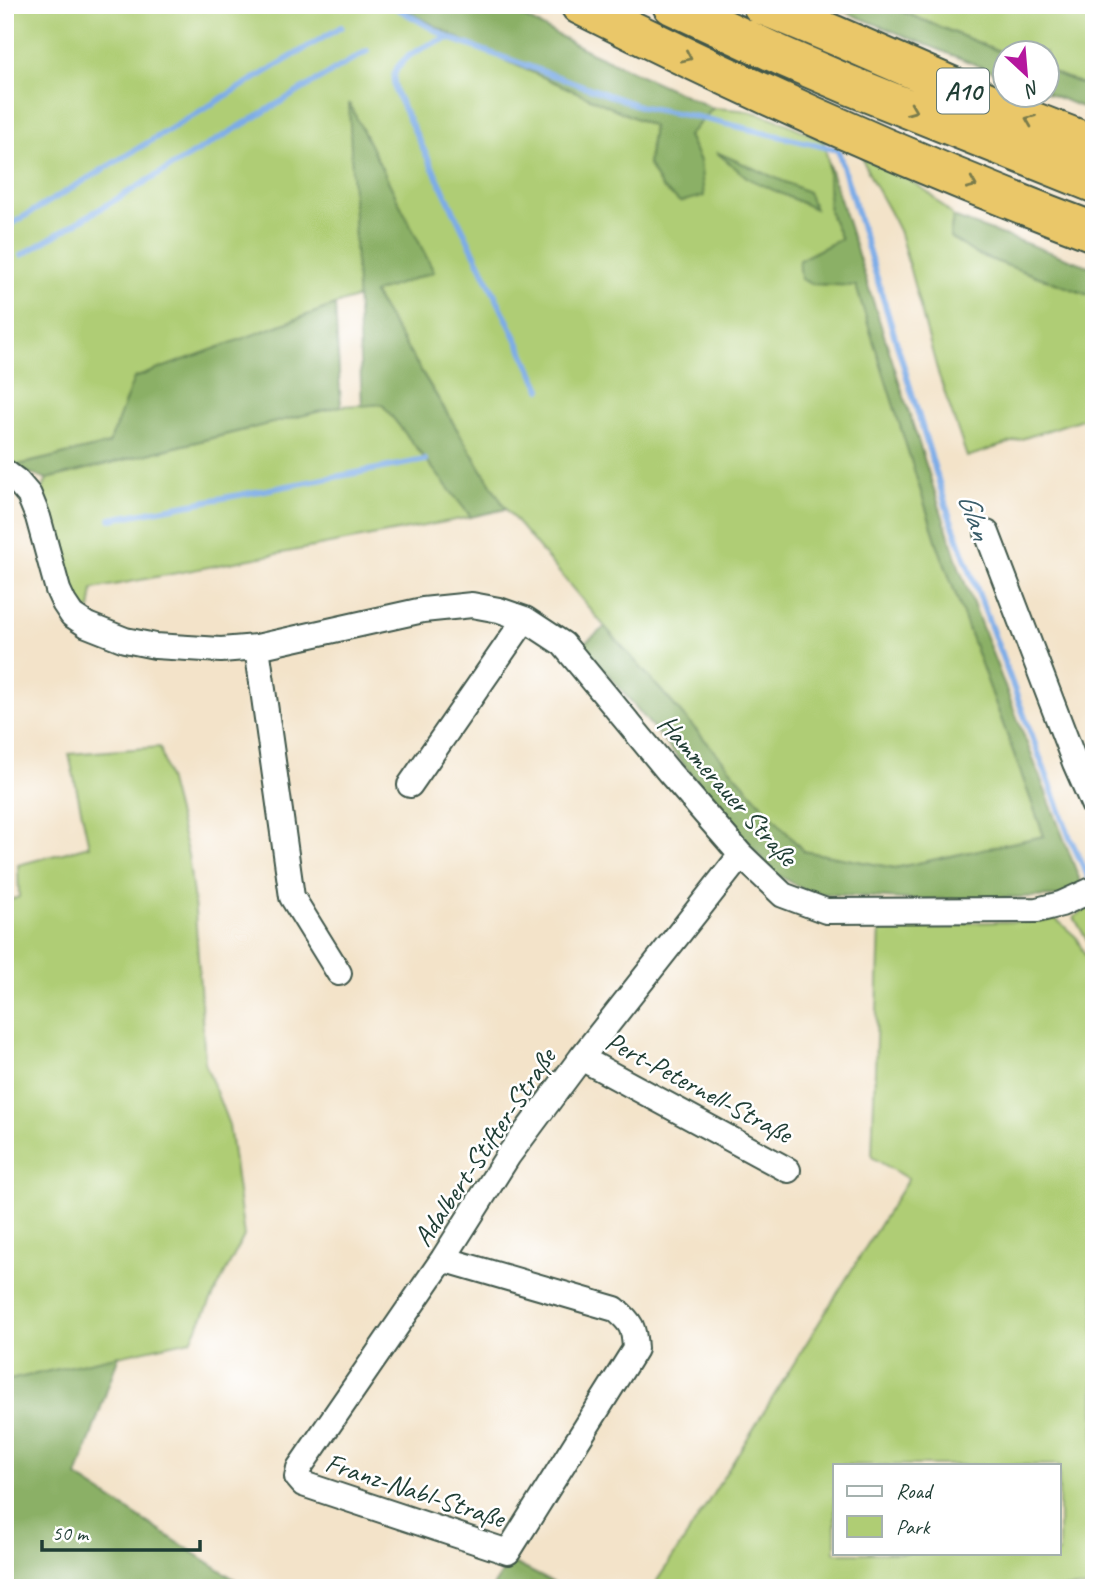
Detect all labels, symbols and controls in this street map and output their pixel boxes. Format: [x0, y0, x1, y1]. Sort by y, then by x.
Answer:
north arrow [990, 38, 1060, 108]
one-way arrow [680, 49, 692, 63]
road number: A10 [937, 68, 989, 114]
text: N [1020, 75, 1044, 103]
one-way arrow [905, 101, 917, 115]
one-way arrow [1025, 114, 1037, 128]
one-way arrow [965, 176, 978, 190]
water label: Glan [949, 488, 1001, 547]
street label: Hammerauer Straße [651, 707, 807, 875]
street label: Pert-Peternell-Straße [600, 1023, 800, 1152]
street label: Adalbert-Stifter-Straße [405, 1040, 564, 1253]
street label: Franz-Nabl-Straße [321, 1445, 511, 1536]
legend [833, 1464, 1060, 1554]
text: Road [896, 1478, 935, 1504]
scale bar [42, 1509, 200, 1553]
text: Park [896, 1514, 931, 1540]
text: 50 m [52, 1520, 90, 1546]

